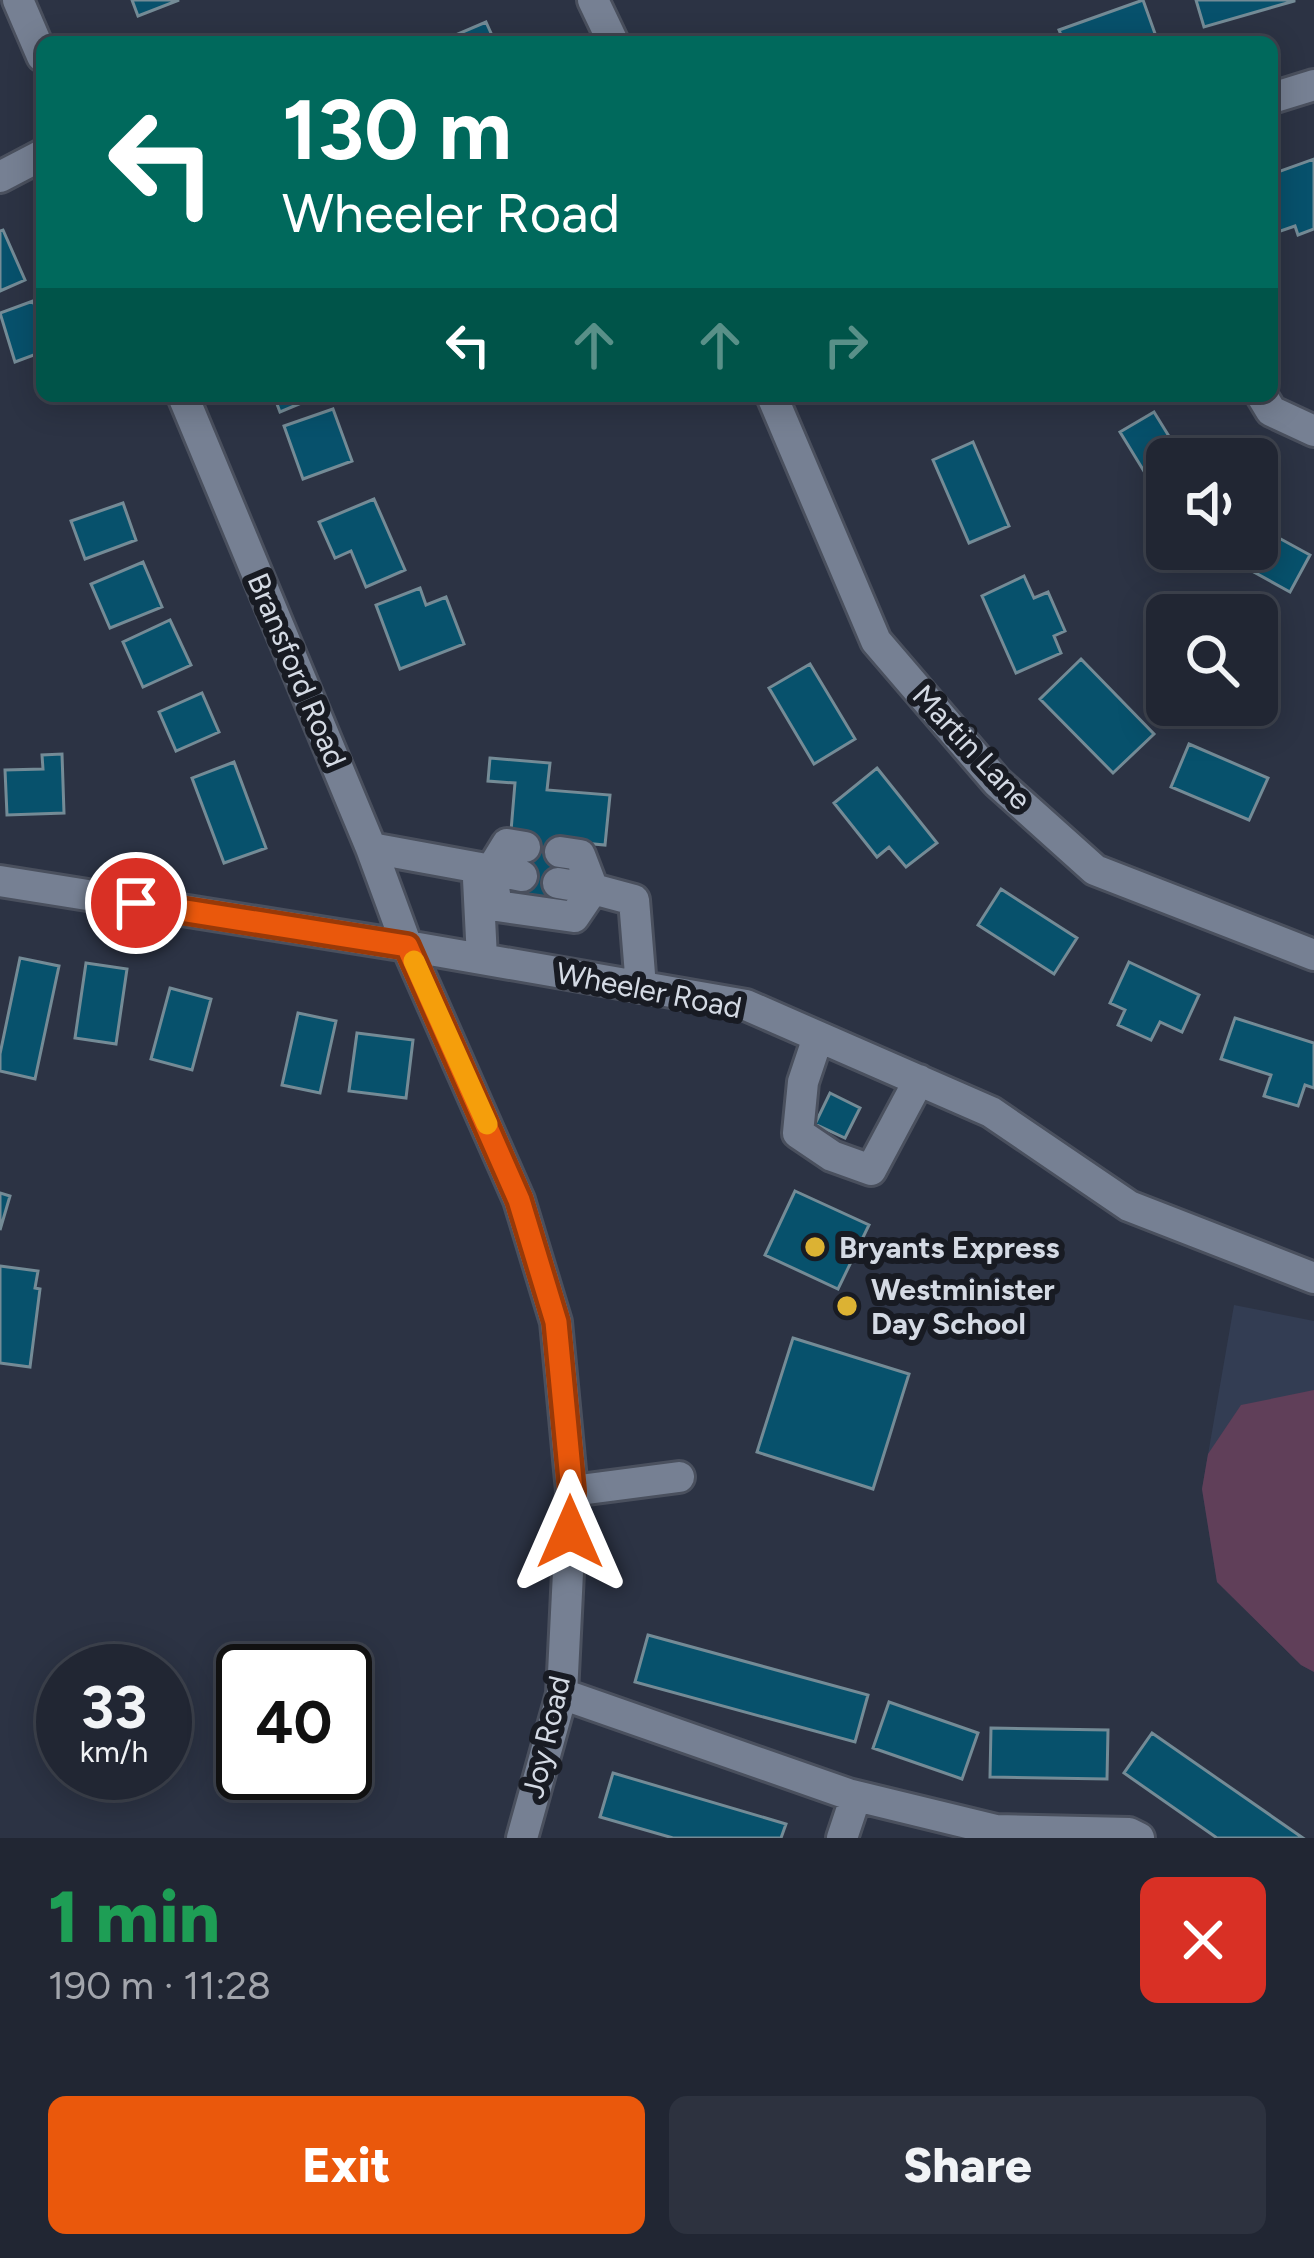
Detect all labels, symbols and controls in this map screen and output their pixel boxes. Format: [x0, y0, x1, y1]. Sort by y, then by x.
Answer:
text: 130 m [282, 79, 512, 180]
icon: left [84, 84, 240, 240]
text: Wheeler Road [282, 181, 620, 246]
icon: left [435, 312, 501, 378]
icon: ahead [561, 312, 627, 378]
icon: ahead [687, 312, 753, 378]
icon: right [813, 312, 879, 378]
map controls [1146, 438, 1278, 726]
button: sound [1146, 438, 1278, 570]
street label: Bransford Road [240, 567, 354, 773]
button: search [1146, 594, 1278, 726]
street label: Martin Lane [905, 677, 1039, 817]
pin [85, 852, 187, 954]
icon: arrive [103, 870, 169, 936]
street label: Wheeler Road [553, 954, 745, 1026]
place label: Bryants Express [839, 1229, 1059, 1266]
marker: Bryants Express [802, 1234, 828, 1260]
place label: Westminister Day School [871, 1271, 1055, 1342]
marker: Westminister Day School [834, 1293, 860, 1319]
position arrow [507, 1469, 633, 1595]
speed limit sign: 40 [216, 1644, 372, 1800]
text: 33 [81, 1671, 147, 1743]
street label: Joy Road [514, 1672, 578, 1802]
text: km/h [80, 1733, 148, 1770]
text: 1 min [48, 1874, 220, 1960]
button: close [1140, 1877, 1266, 2003]
text: 190 m · 11:28 [48, 1962, 271, 2009]
button: Exit [48, 2096, 645, 2234]
button: Share [669, 2096, 1266, 2234]

